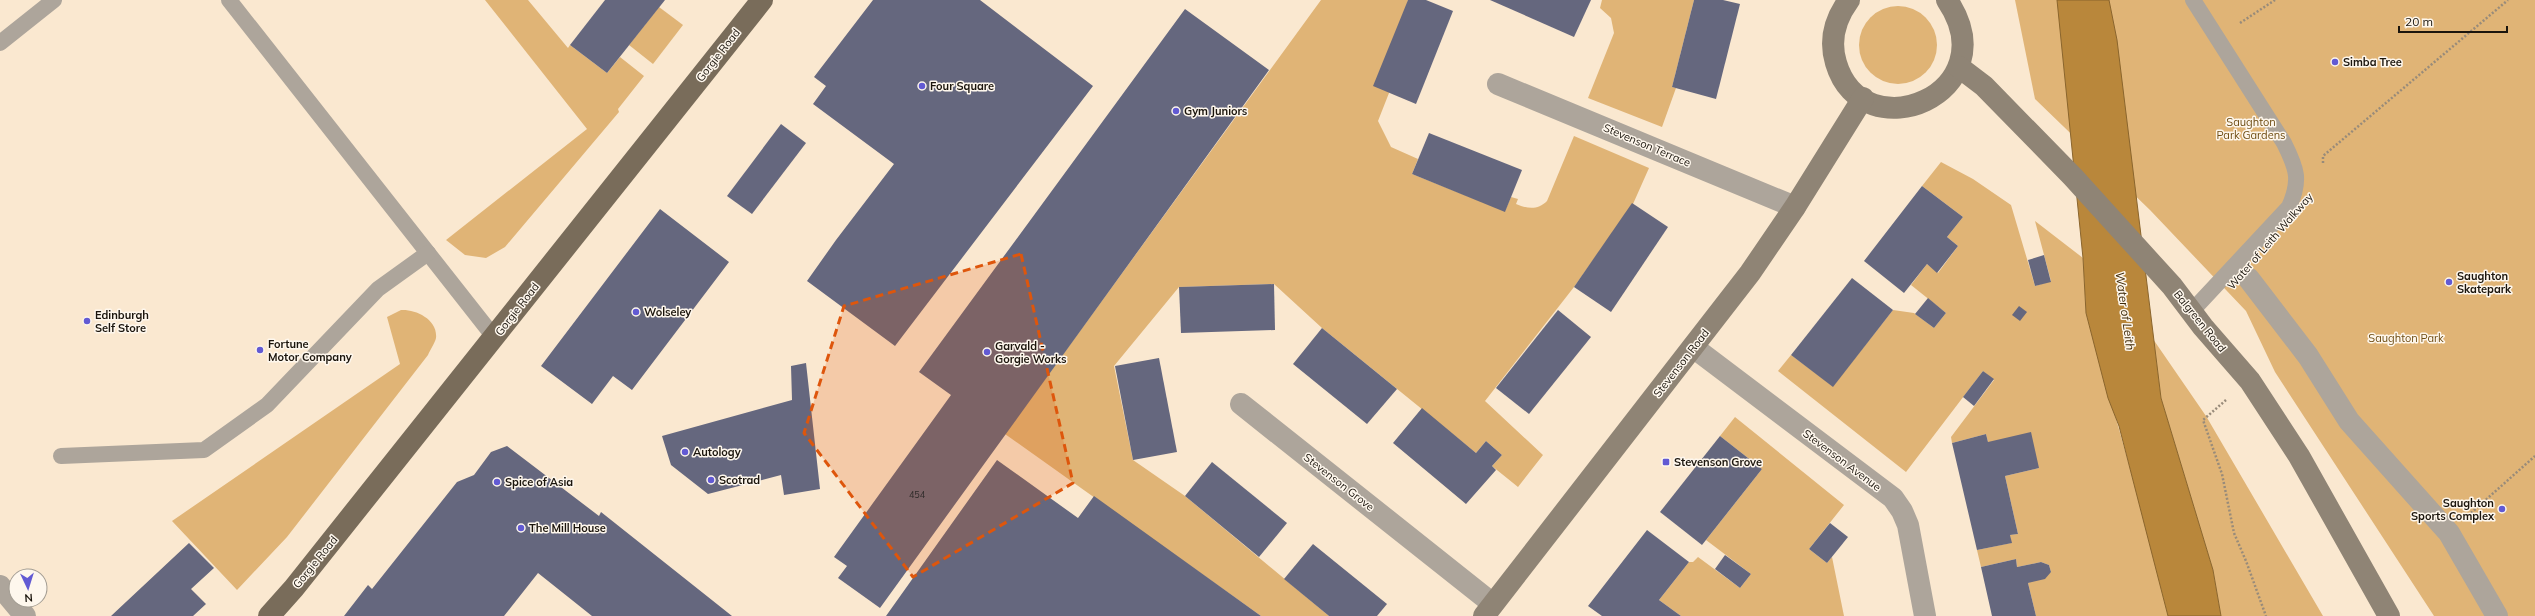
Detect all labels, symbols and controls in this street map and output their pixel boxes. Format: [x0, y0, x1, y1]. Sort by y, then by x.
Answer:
scale bar [2399, 8, 2507, 34]
text: 20 m [2405, 14, 2433, 29]
street label: Gorgie Road [693, 26, 743, 84]
place label: Simba Tree [2343, 55, 2402, 69]
marker: Simba Tree [2330, 57, 2340, 67]
place label: Four Square [930, 79, 994, 93]
marker: Four Square [917, 81, 927, 91]
place label: Gym Juniors [1184, 104, 1248, 118]
marker: Gym Juniors [1171, 106, 1181, 116]
park label: Saughton Park Gardens [2216, 115, 2286, 142]
street label: Stevenson Terrace [1601, 120, 1693, 170]
street label: Water of Leith Walkway [2224, 190, 2316, 292]
place label: Saughton Skatepark [2457, 269, 2512, 296]
water label: Water of Leith [2113, 271, 2138, 351]
marker: Saughton Skatepark [2444, 277, 2454, 287]
street label: Gorgie Road [492, 280, 542, 338]
street label: Balgreen Road [2171, 287, 2229, 355]
place label: Wolseley [644, 305, 691, 319]
marker: Wolseley [631, 307, 641, 317]
place label: Edinburgh Self Store [95, 308, 149, 335]
marker: Edinburgh Self Store [82, 316, 92, 326]
street label: Stevenson Road [1650, 326, 1712, 400]
park label: Saughton Park [2368, 331, 2444, 345]
place label: Fortune Motor Company [268, 337, 352, 364]
place label: Garvald - Gorgie Works [995, 339, 1067, 366]
marker: Fortune Motor Company [255, 345, 265, 355]
marker: Garvald - Gorgie Works [982, 347, 992, 357]
street label: Stevenson Avenue [1800, 426, 1884, 494]
place label: Autology [693, 445, 741, 459]
marker: Autology [680, 447, 690, 457]
street label: Stevenson Grove [1301, 450, 1377, 514]
place label: Stevenson Grove [1674, 455, 1762, 469]
marker: Stevenson Grove [1661, 457, 1671, 467]
place label: Scotrad [719, 473, 760, 487]
place label: Spice of Asia [505, 475, 573, 489]
marker: Scotrad [706, 475, 716, 485]
marker: Spice of Asia [492, 477, 502, 487]
house number: 454 [909, 489, 926, 500]
place label: Saughton Sports Complex [2411, 496, 2495, 523]
marker: Saughton Sports Complex [2497, 504, 2507, 514]
place label: The Mill House [529, 521, 606, 535]
marker: The Mill House [516, 523, 526, 533]
street label: Gorgie Road [290, 533, 340, 591]
north arrow [8, 568, 48, 608]
text: N [24, 591, 33, 605]

